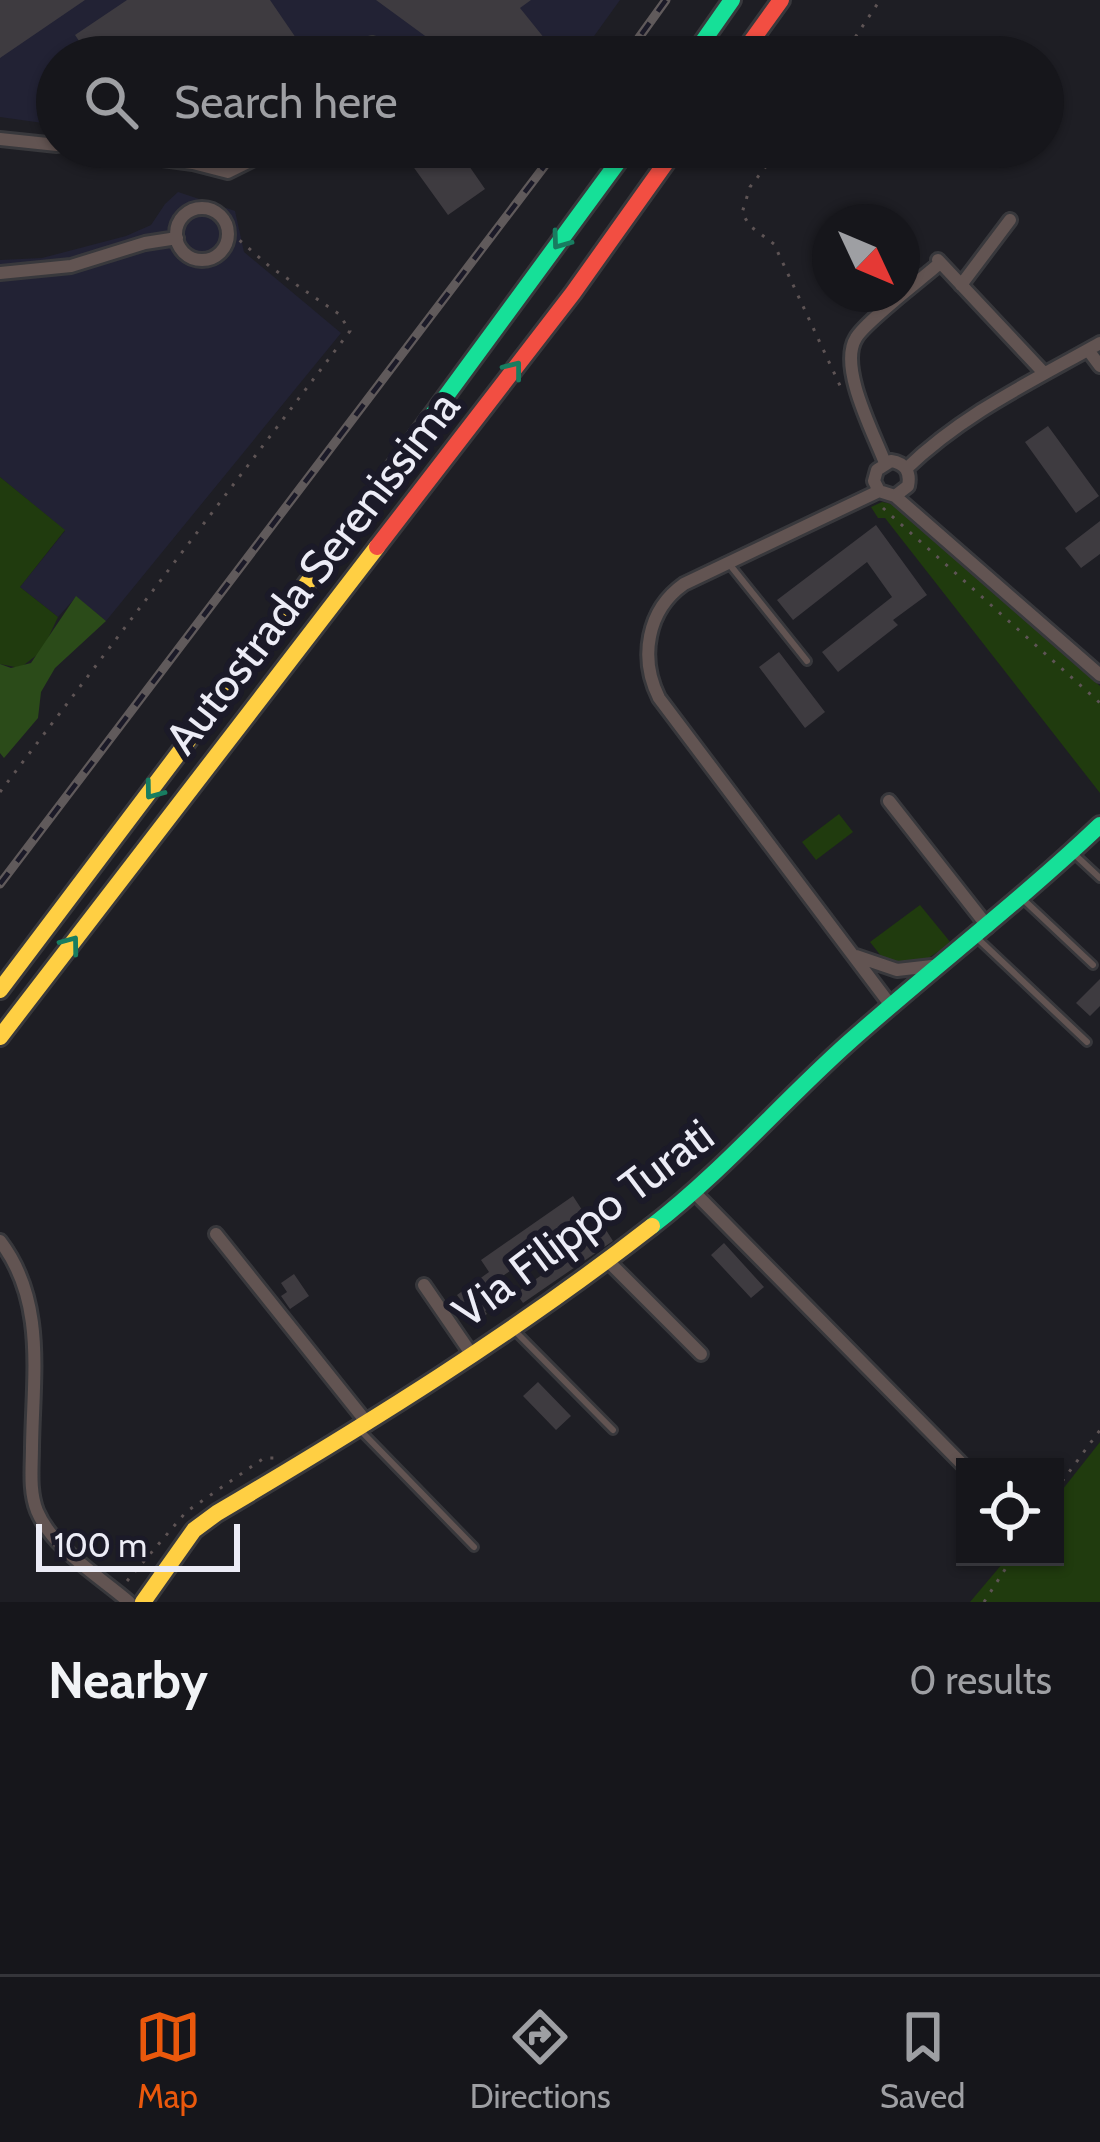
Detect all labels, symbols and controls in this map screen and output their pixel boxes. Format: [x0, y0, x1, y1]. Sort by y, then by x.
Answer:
search box [36, 36, 1064, 168]
icon: search [78, 69, 144, 135]
text: Search here [174, 75, 398, 129]
north arrow [812, 204, 920, 312]
one-way arrow [552, 228, 574, 250]
one-way arrow [500, 360, 522, 382]
street label: Autostrada Serenissima [154, 380, 471, 764]
one-way arrow [146, 777, 167, 799]
one-way arrow [57, 936, 78, 958]
street label: Via Filippo Turati [442, 1108, 724, 1338]
map controls [956, 1458, 1064, 1566]
button: locate [956, 1458, 1064, 1566]
scale bar [36, 1518, 240, 1571]
text: 100 m [54, 1525, 147, 1565]
text: Nearby [48, 1649, 208, 1711]
text: 0 results [909, 1656, 1052, 1704]
tab: Map [135, 2004, 201, 2116]
tab: Directions [470, 2004, 611, 2116]
tab: Saved [880, 2004, 965, 2116]

